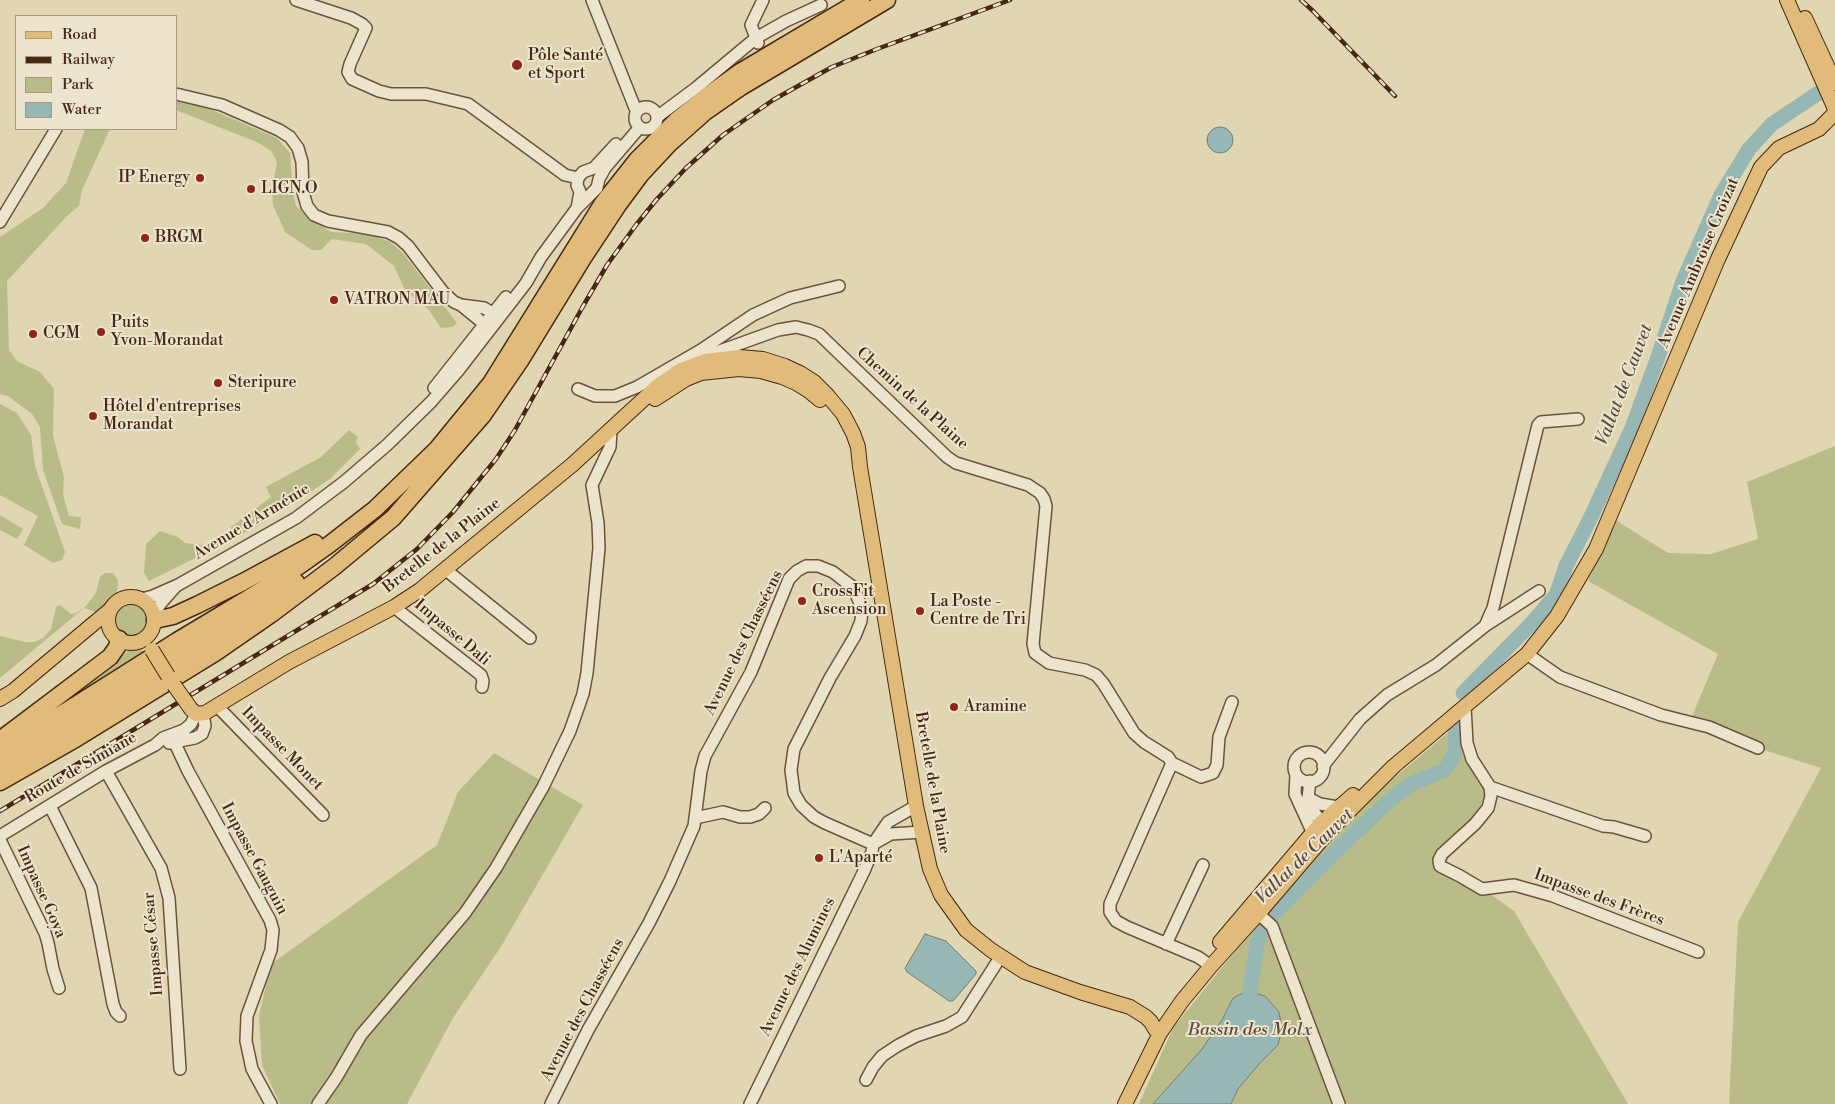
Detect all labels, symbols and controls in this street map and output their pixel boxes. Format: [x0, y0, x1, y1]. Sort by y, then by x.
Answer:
legend [15, 15, 178, 130]
text: Road [62, 25, 97, 44]
place label: Pôle Santé et Sport [528, 46, 603, 84]
text: Railway [62, 50, 115, 69]
marker: Pôle Santé et Sport [510, 58, 524, 72]
text: Park [62, 75, 93, 94]
text: Water [62, 100, 101, 119]
place label: IP Energy [118, 168, 190, 188]
marker: IP Energy [194, 172, 206, 184]
street label: Avenue Ambroise Croizat [1654, 175, 1744, 351]
place label: LIGN.O [261, 179, 318, 199]
marker: LIGN.O [245, 183, 257, 195]
place label: BRGM [155, 228, 203, 248]
marker: BRGM [139, 232, 151, 244]
place label: VATRON MAU [344, 290, 450, 310]
marker: VATRON MAU [328, 294, 340, 306]
place label: Puits Yvon-Morandat [111, 313, 224, 351]
water label: Vallat de Cauvet [1592, 321, 1658, 449]
place label: CGM [43, 324, 80, 344]
marker: Puits Yvon-Morandat [95, 326, 107, 338]
marker: CGM [27, 328, 39, 340]
street label: Chemin de la Plaine [852, 344, 972, 454]
place label: Steripure [228, 373, 297, 393]
marker: Steripure [212, 377, 224, 389]
place label: Hôtel d'entreprises Morandat [103, 397, 241, 435]
marker: Hôtel d'entreprises Morandat [87, 410, 99, 422]
street label: Avenue d'Arménie [191, 480, 313, 564]
street label: Bretelle de la Plaine [379, 494, 505, 598]
street label: Avenue des Chasséens [701, 567, 787, 719]
place label: CrossFit Ascension [812, 582, 886, 620]
place label: La Poste - Centre de Tri [930, 592, 1026, 630]
marker: CrossFit Ascension [796, 595, 808, 607]
street label: Impasse Dali [410, 596, 494, 670]
marker: La Poste - Centre de Tri [914, 605, 926, 617]
place label: Aramine [964, 697, 1027, 717]
marker: Aramine [948, 701, 960, 713]
street label: Impasse Monet [237, 703, 327, 795]
street label: Bretelle de la Plaine [910, 711, 954, 855]
street label: Route de Simiane [22, 728, 140, 808]
street label: Impasse Gauguin [216, 800, 292, 918]
water label: Vallat de Cauvet [1251, 805, 1359, 909]
street label: Impasse Goya [12, 843, 70, 941]
place label: L'Aparté [829, 848, 892, 868]
marker: L'Aparté [813, 852, 825, 864]
street label: Impasse des Frères [1531, 865, 1667, 931]
street label: Impasse César [140, 891, 168, 997]
street label: Avenue des Alumines [756, 894, 840, 1040]
street label: Avenue des Chasséens [537, 935, 629, 1085]
water label: Bassin des Molx [1188, 1020, 1312, 1042]

